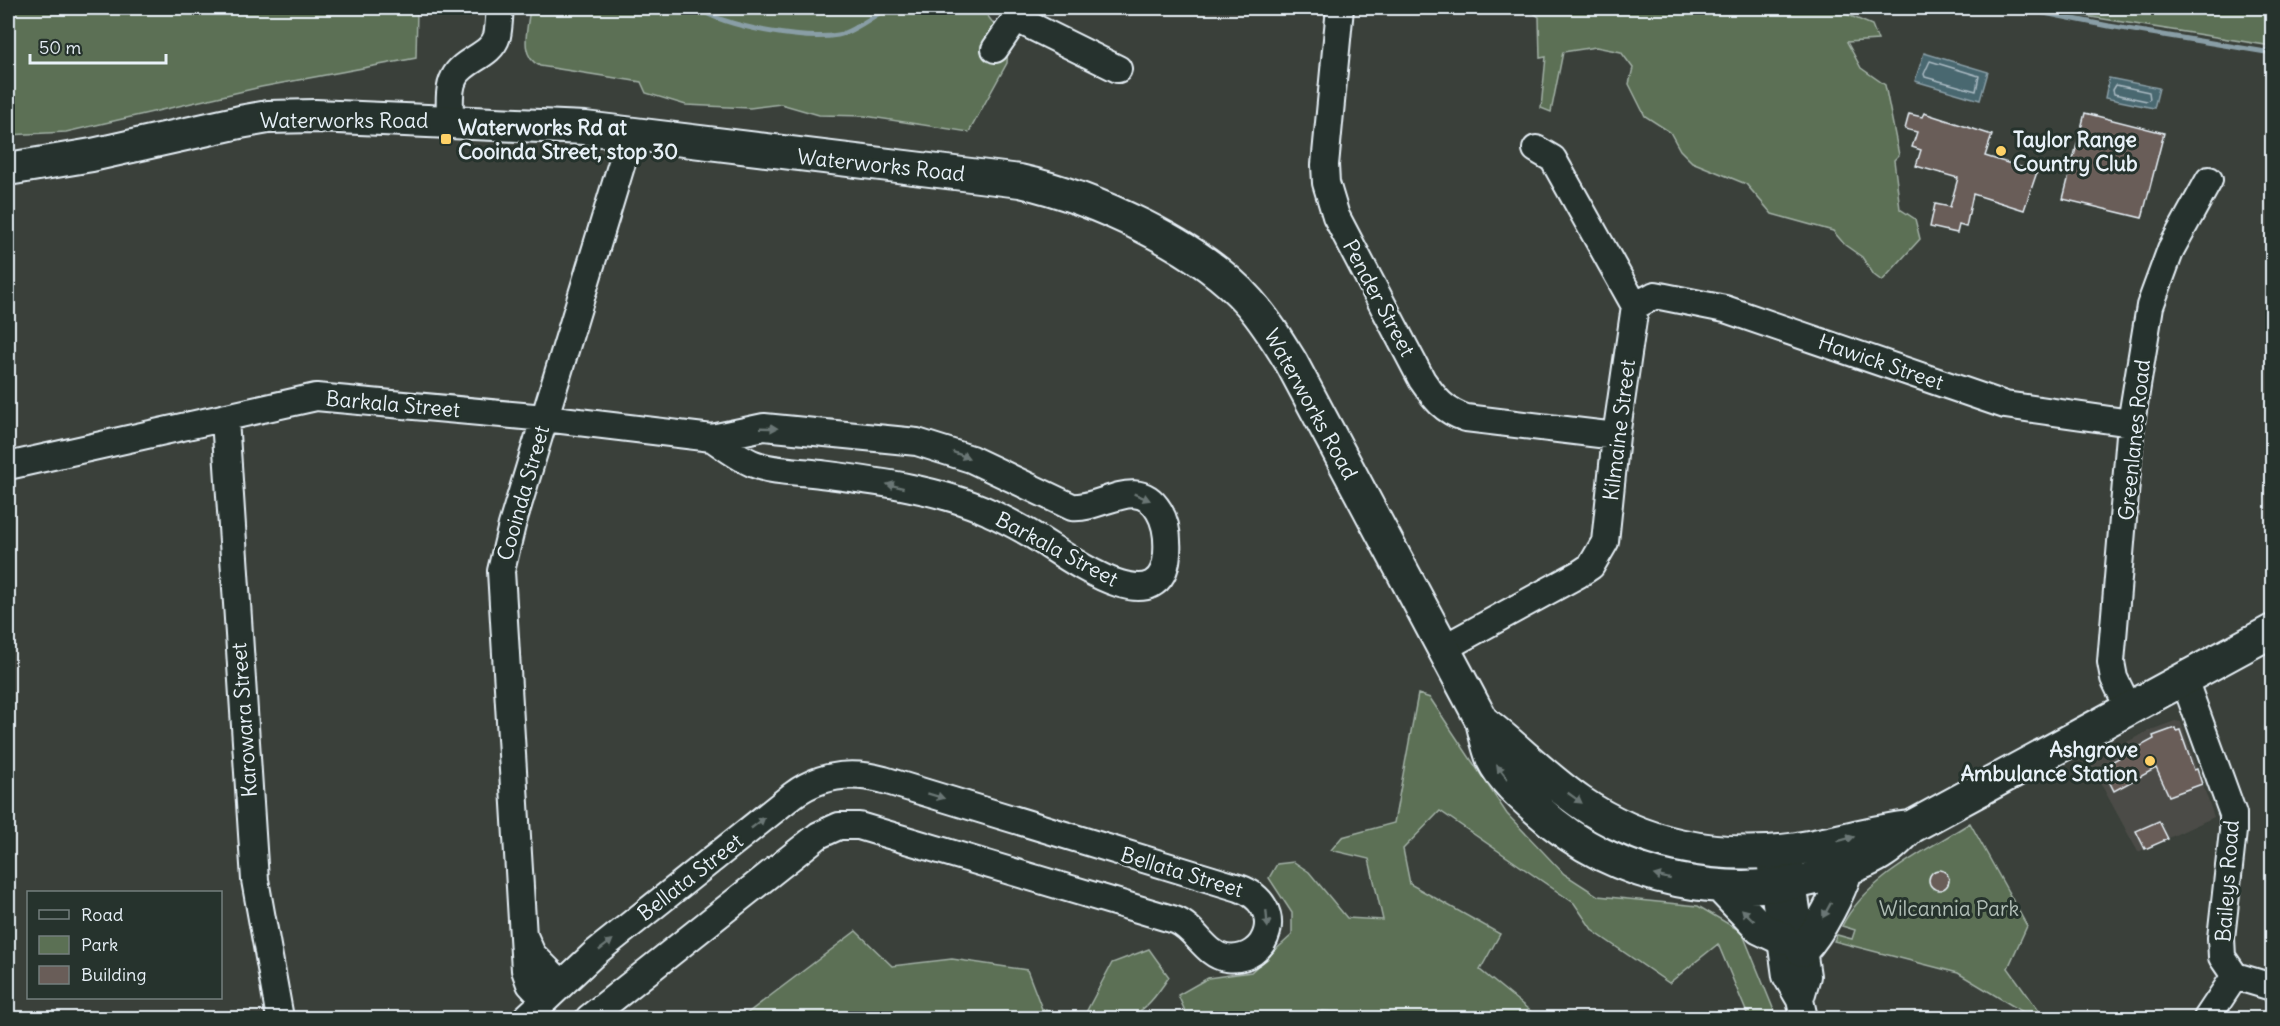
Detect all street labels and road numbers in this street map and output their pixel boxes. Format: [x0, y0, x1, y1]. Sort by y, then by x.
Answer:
street label: Waterworks Road [260, 107, 428, 134]
street label: Waterworks Road [796, 143, 966, 187]
street label: Pender Street [1337, 235, 1421, 361]
street label: Waterworks Road [1258, 324, 1364, 484]
street label: Hawick Street [1815, 328, 1947, 396]
street label: Kilmaine Street [1597, 358, 1641, 502]
street label: Greenlanes Road [2112, 358, 2156, 522]
street label: Barkala Street [325, 385, 461, 423]
street label: Cooinda Street [491, 422, 555, 564]
street label: Barkala Street [991, 505, 1123, 593]
street label: Karowara Street [225, 642, 263, 798]
street label: Baileys Road [2209, 819, 2245, 943]
street label: Bellata Street [632, 827, 748, 927]
street label: Bellata Street [1118, 841, 1246, 903]

